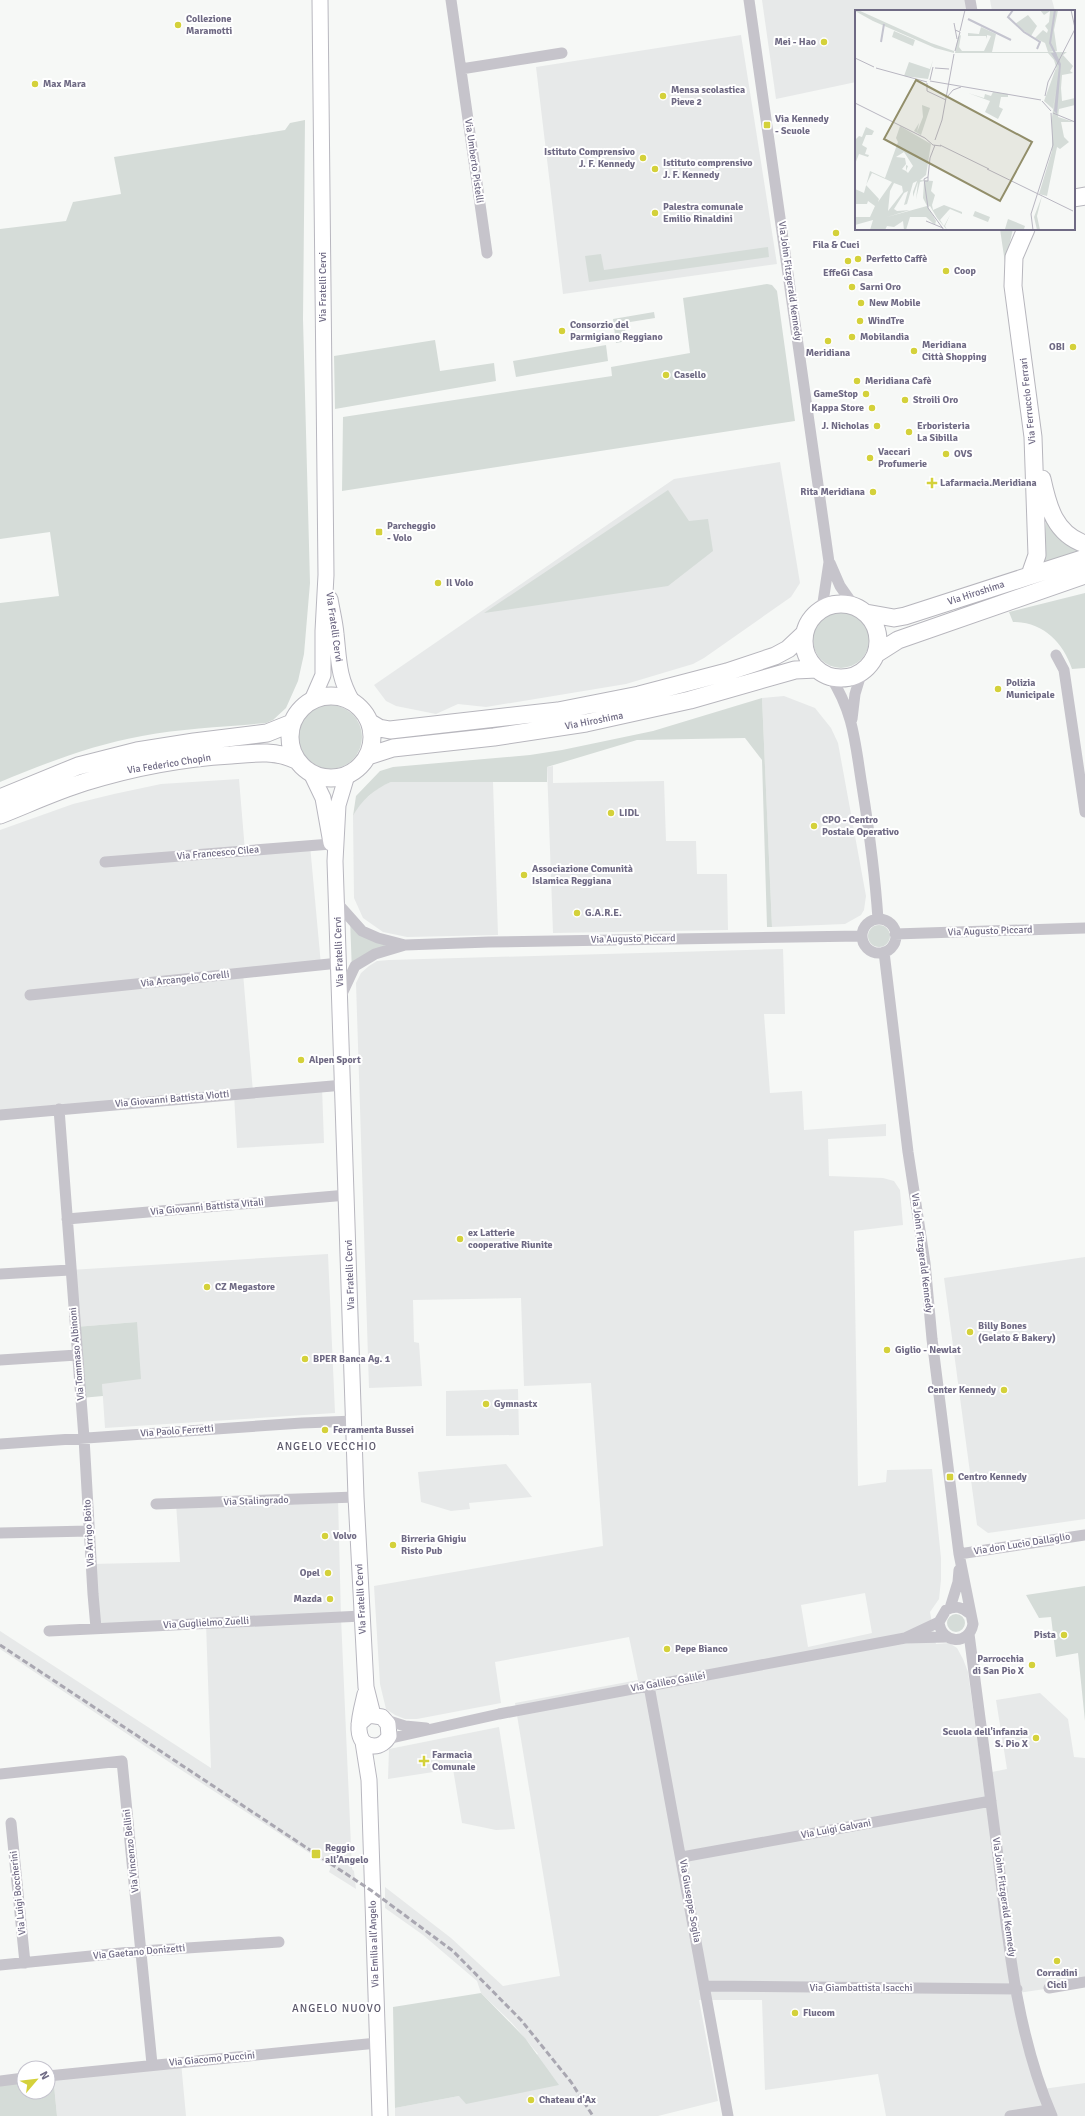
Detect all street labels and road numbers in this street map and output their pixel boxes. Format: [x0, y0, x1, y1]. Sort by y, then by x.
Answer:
street label: Via Umberto Pistelli [462, 118, 486, 204]
street label: Via John Fitzgerald Kennedy [776, 221, 804, 342]
street label: Via Fratelli Cervi [317, 252, 329, 322]
street label: Via Ferruccio Ferrari [1017, 357, 1039, 445]
street label: Via Hiroshima [946, 578, 1006, 608]
street label: Via Fratelli Cervi [323, 591, 345, 663]
street label: Via Hiroshima [564, 709, 624, 733]
street label: Via Federico Chopin [126, 751, 212, 777]
street label: Via Francesco Cilea [176, 843, 260, 863]
street label: Via Fratelli Cervi [332, 917, 346, 987]
street label: Via Augusto Piccard [947, 924, 1033, 938]
street label: Via Augusto Piccard [590, 932, 676, 946]
street label: Via Arcangelo Corelli [140, 968, 230, 990]
street label: Via Giovanni Battista Viotti [114, 1088, 230, 1110]
street label: Via John Fitzgerald Kennedy [909, 1192, 935, 1314]
street label: Via Giovanni Battista Vitali [150, 1196, 264, 1218]
street label: Via Fratelli Cervi [343, 1240, 357, 1310]
street label: Via Tommaso Albinoni [67, 1307, 87, 1401]
street label: Via Paolo Ferretti [140, 1422, 214, 1440]
street label: Via Stalingrado [223, 1494, 289, 1508]
street label: Via Arrigo Boito [81, 1499, 97, 1567]
street label: Via don Lucio Dallaglio [973, 1530, 1071, 1558]
street label: Via Fratelli Cervi [353, 1564, 369, 1634]
street label: Via Guglielmo Zuelli [163, 1615, 249, 1631]
street label: Via Galileo Galilei [630, 1670, 706, 1694]
street label: Via Vincenzo Bellini [121, 1809, 141, 1893]
street label: Via Luigi Galvani [800, 1817, 872, 1841]
street label: Via John Fitzgerald Kennedy [990, 1837, 1018, 1958]
street label: Via Luigi Boccherini [8, 1850, 28, 1936]
street label: Via Giuseppe Soglia [677, 1858, 703, 1944]
street label: Via Emilia all'Angelo [366, 1900, 382, 1988]
street label: Via Gaetano Donizetti [92, 1942, 186, 1962]
street label: Via Giambattista Isacchi [810, 1982, 912, 1994]
street label: Via Giacomo Puccini [168, 2049, 256, 2069]

